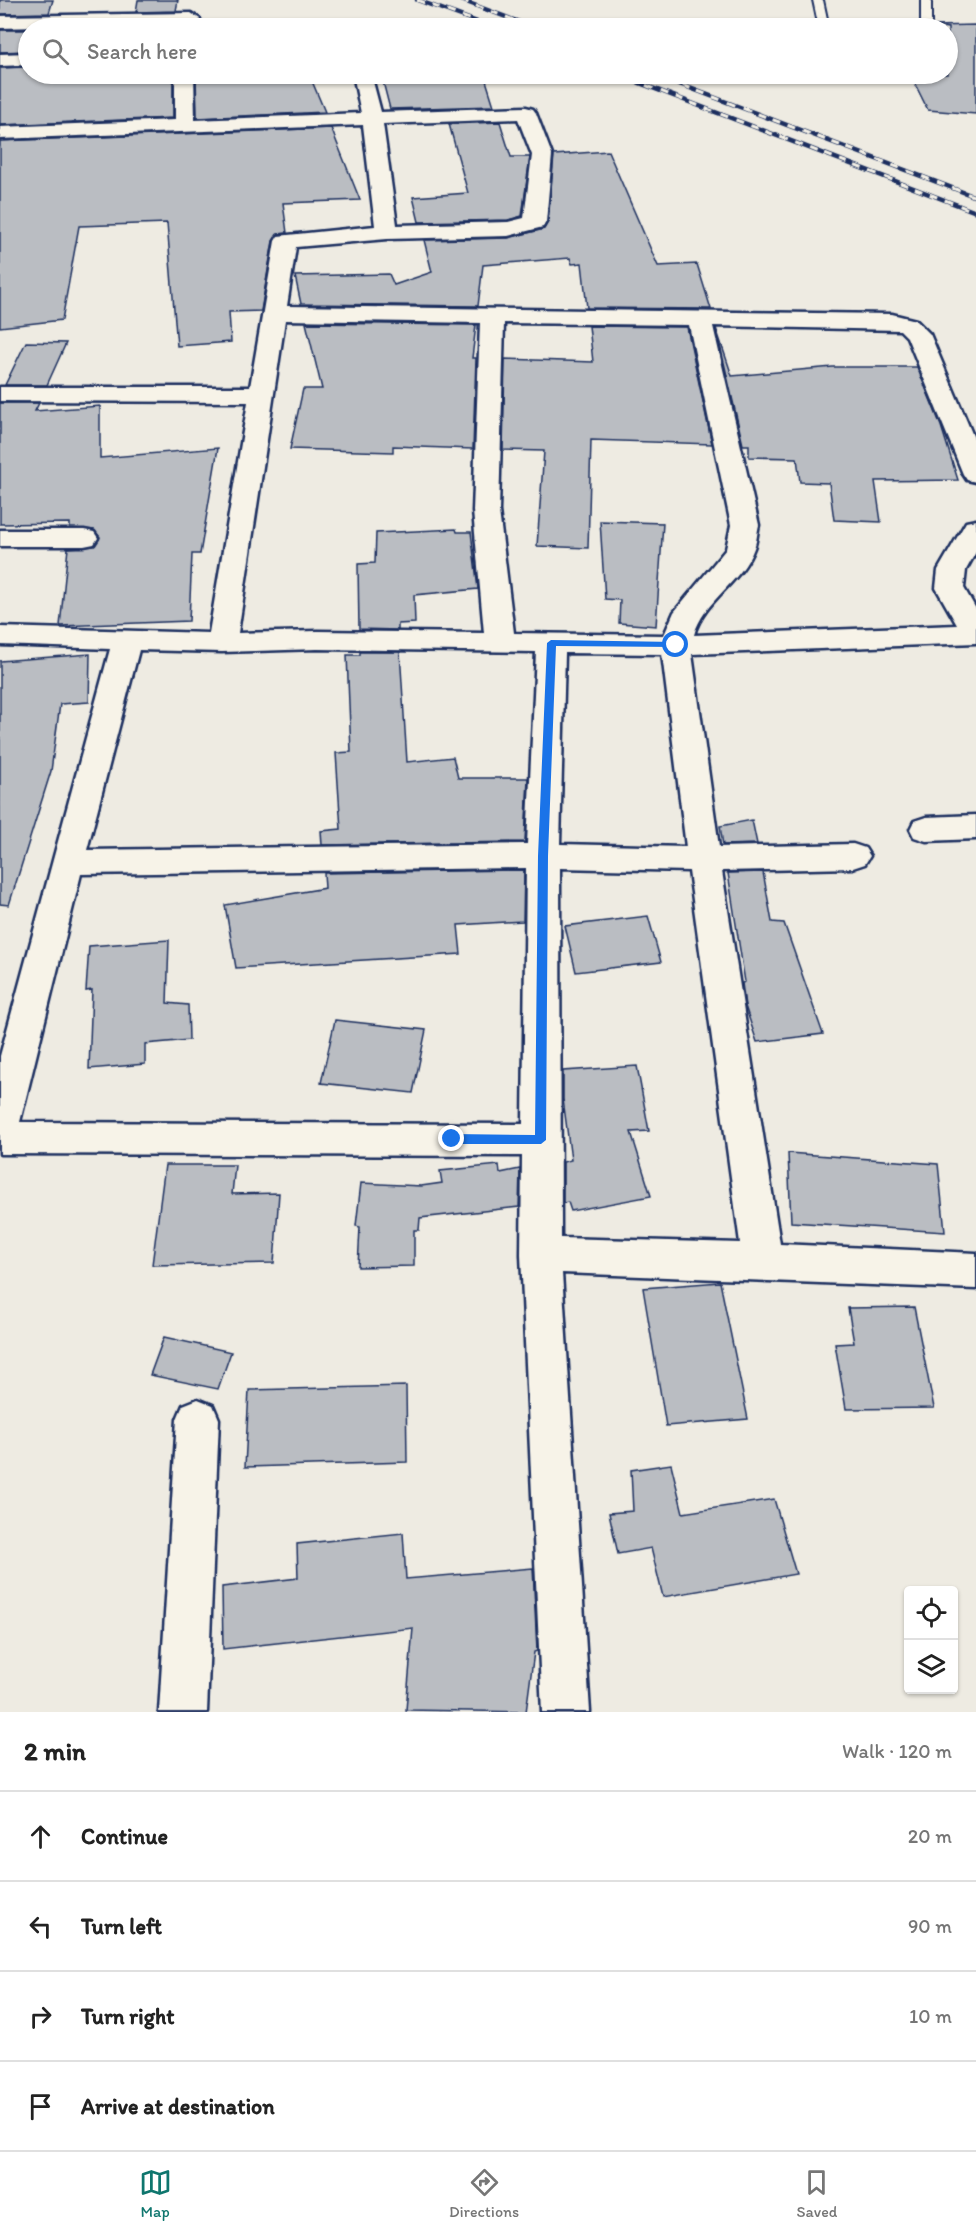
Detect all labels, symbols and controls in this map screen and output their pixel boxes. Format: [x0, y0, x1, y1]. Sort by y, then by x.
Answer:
search box [18, 18, 958, 84]
icon: search [39, 35, 72, 68]
text: Search here [87, 38, 197, 65]
route start [662, 631, 688, 657]
route end [438, 1125, 464, 1151]
map controls [904, 1586, 958, 1694]
button: locate [904, 1586, 958, 1640]
button: layers [904, 1640, 958, 1694]
text: 2 min [24, 1735, 86, 1767]
text: Walk · 120 m [842, 1739, 952, 1763]
icon: ahead [24, 1820, 57, 1853]
text: Continue [81, 1823, 168, 1850]
text: 20 m [908, 1824, 952, 1848]
icon: left [24, 1910, 57, 1943]
text: Turn left [81, 1913, 162, 1940]
text: 90 m [908, 1914, 952, 1938]
icon: right [24, 2000, 57, 2033]
text: Turn right [81, 2003, 175, 2030]
text: 10 m [909, 2004, 952, 2028]
icon: arrive [24, 2090, 57, 2123]
text: Arrive at destination [81, 2093, 275, 2120]
tab: Map [139, 2166, 172, 2221]
tab: Directions [449, 2166, 519, 2221]
tab: Saved [797, 2166, 837, 2221]

